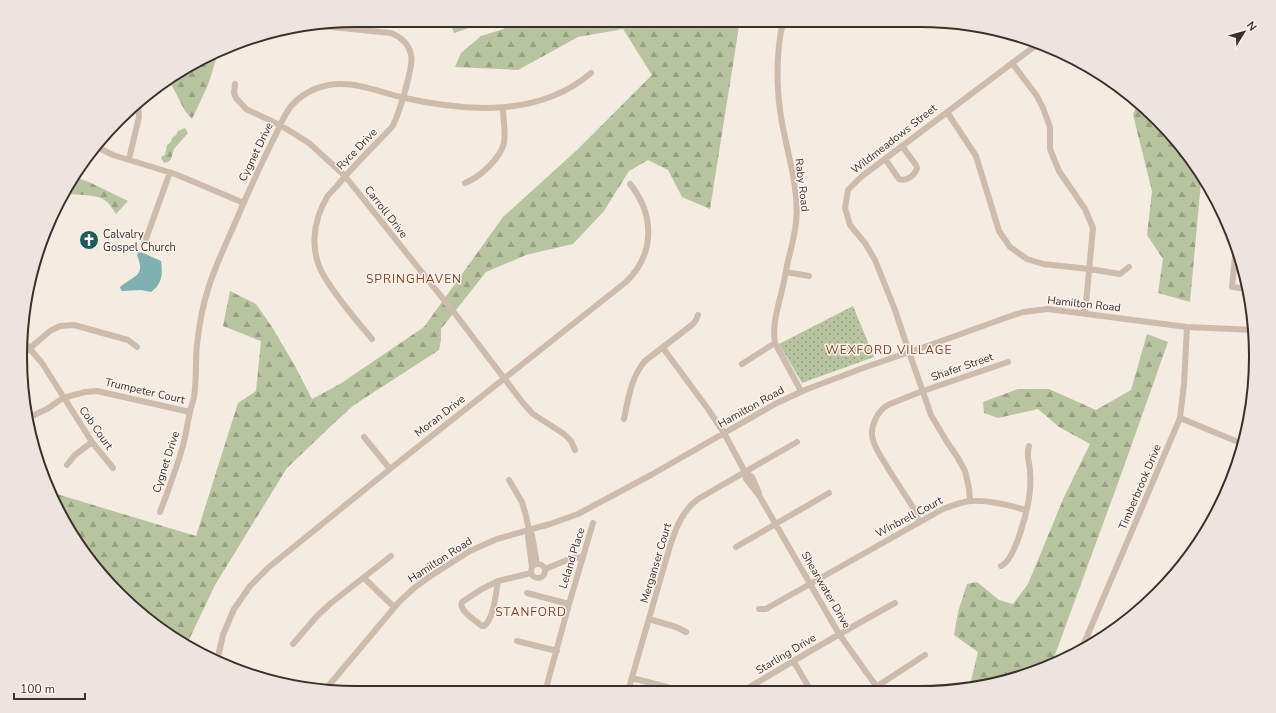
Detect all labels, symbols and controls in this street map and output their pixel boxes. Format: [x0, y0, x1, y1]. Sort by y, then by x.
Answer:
north arrow [1224, 12, 1264, 52]
text: N [1243, 18, 1260, 34]
street label: Wildmeadows Street [848, 101, 940, 177]
street label: Cygnet Drive [235, 120, 277, 184]
street label: Ryce Drive [333, 125, 381, 173]
street label: Raby Road [791, 157, 813, 213]
street label: Carroll Drive [361, 183, 411, 241]
place label: Calvalry Gospel Church [103, 227, 176, 255]
church icon: Calvalry Gospel Church [78, 229, 100, 251]
district label: SPRINGHAVEN [366, 271, 462, 287]
street label: Hamilton Road [1046, 293, 1122, 315]
district label: WEXFORD VILLAGE [826, 342, 952, 358]
street label: Shafer Street [929, 349, 995, 385]
street label: Trumpeter Court [104, 375, 186, 407]
street label: Hamilton Road [715, 383, 787, 431]
street label: Moran Drive [412, 391, 469, 441]
street label: Cob Court [76, 403, 116, 453]
street label: Cygnet Drive [149, 429, 183, 495]
street label: Timberbrook Drive [1115, 442, 1165, 532]
street label: Winbrell Court [873, 493, 945, 541]
street label: Merganser Court [637, 521, 675, 605]
street label: Leland Place [556, 525, 588, 590]
street label: Hamilton Road [405, 534, 475, 586]
street label: Shearwater Drive [798, 549, 854, 631]
district label: STANFORD [495, 604, 567, 620]
street label: Starling Drive [753, 630, 819, 678]
scale bar [14, 675, 85, 701]
text: 100 m [20, 681, 55, 697]

